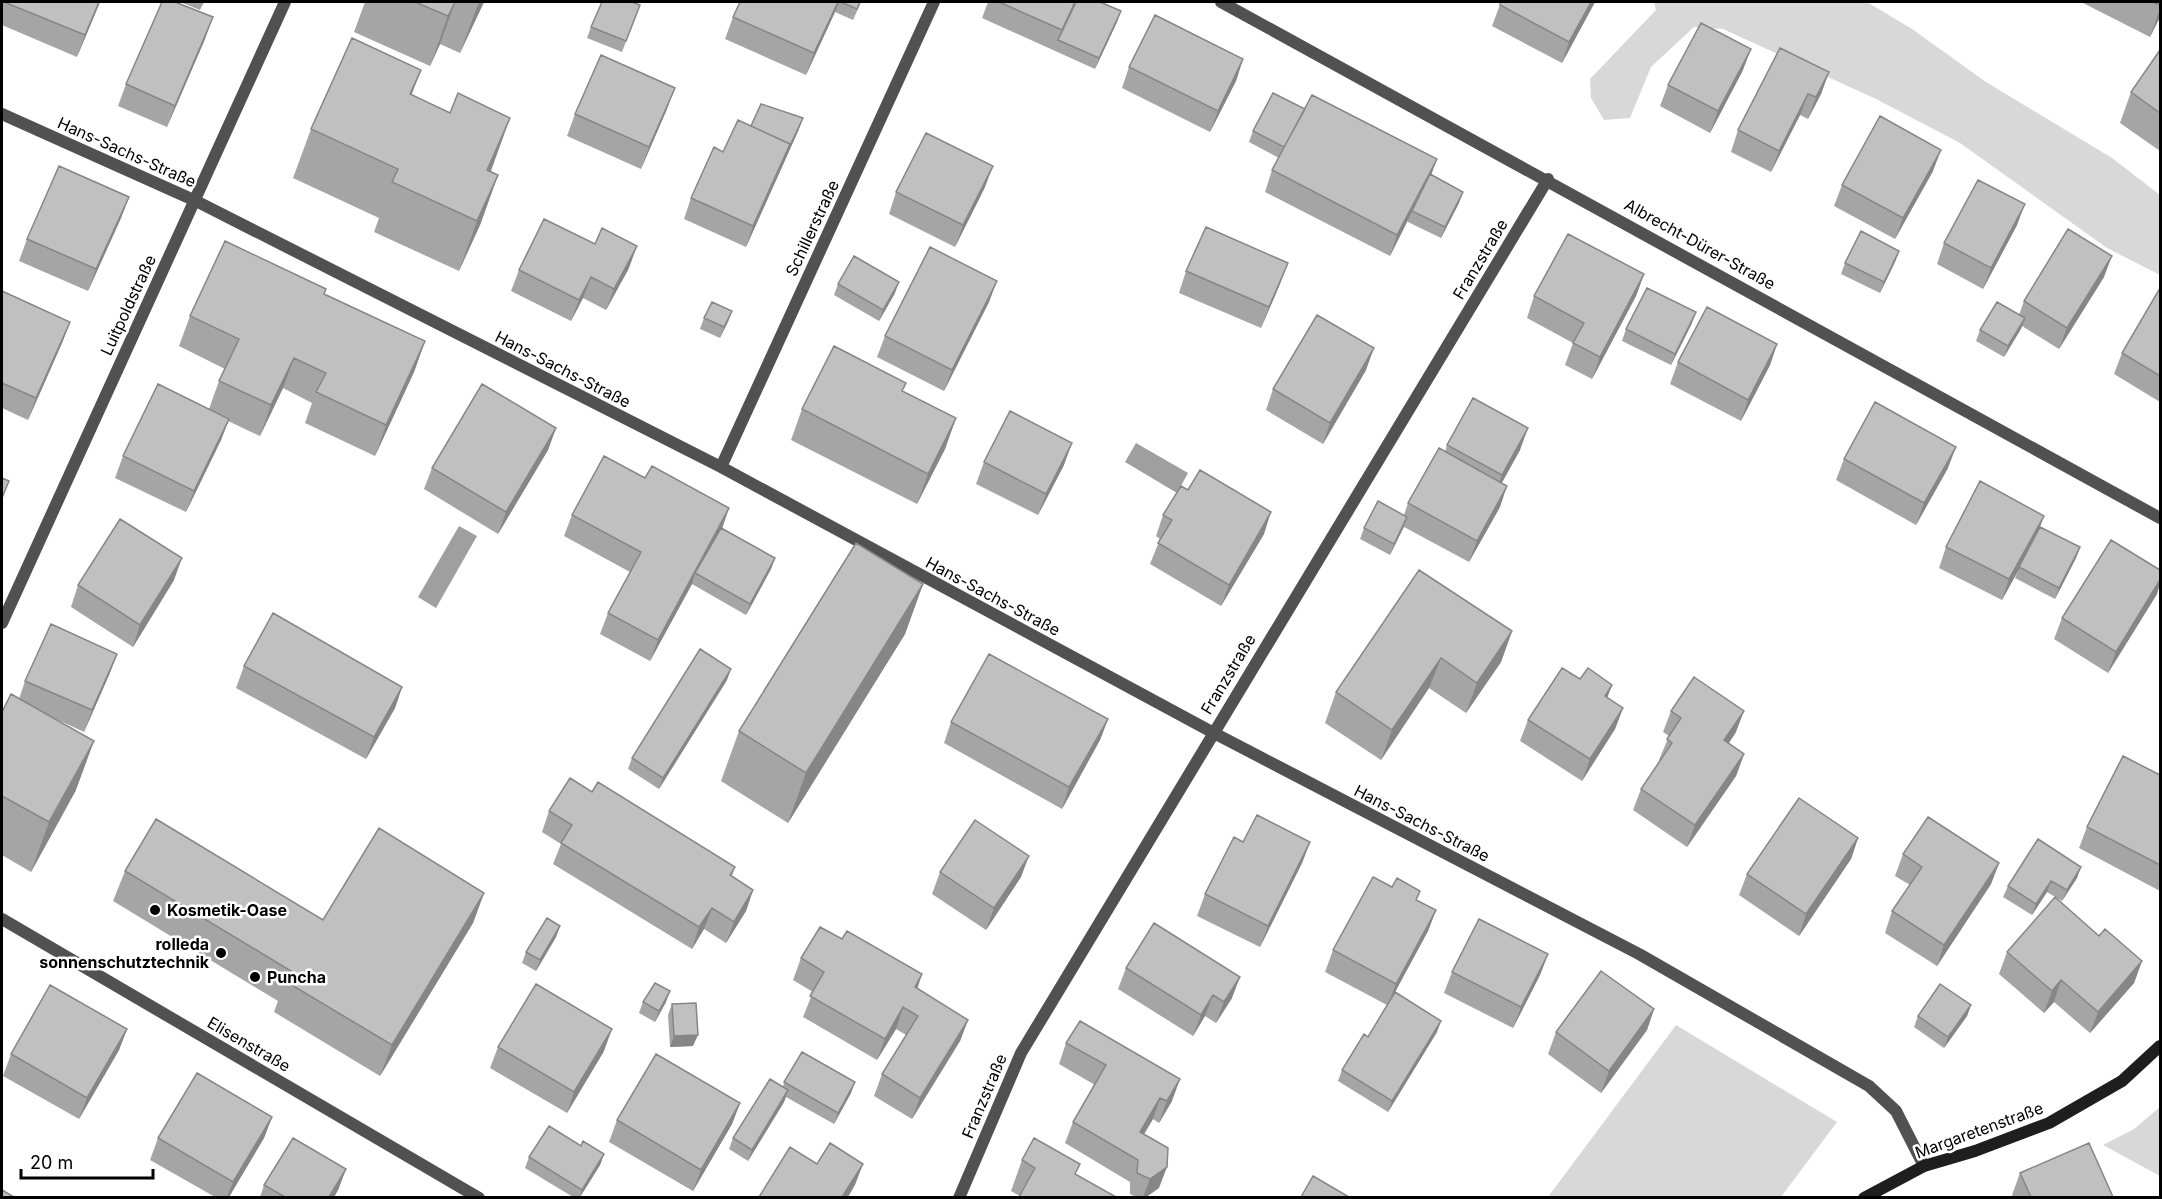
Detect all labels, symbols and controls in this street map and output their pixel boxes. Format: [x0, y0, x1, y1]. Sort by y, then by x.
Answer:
street label: Hans-Sachs-Straße [55, 112, 199, 192]
street label: Schillerstraße [781, 177, 843, 279]
street label: Albrecht-Dürer-Straße [1621, 194, 1779, 294]
street label: Franzstraße [1448, 215, 1512, 303]
street label: Luitpoldstraße [96, 252, 160, 358]
street label: Hans-Sachs-Straße [492, 326, 634, 412]
street label: Hans-Sachs-Straße [922, 552, 1064, 640]
street label: Franzstraße [1196, 630, 1260, 718]
street label: Hans-Sachs-Straße [1351, 780, 1493, 866]
place label: Kosmetik-Oase [167, 900, 287, 920]
marker: Kosmetik-Oase [148, 903, 162, 917]
place label: rolleda sonnenschutztechnik [39, 934, 210, 972]
marker: rolleda sonnenschutztechnik [214, 946, 228, 960]
place label: Puncha [267, 967, 326, 987]
marker: Puncha [248, 970, 262, 984]
street label: Elisenstraße [204, 1012, 294, 1076]
street label: Franzstraße [957, 1051, 1011, 1141]
street label: Margaretenstraße [1912, 1098, 2046, 1162]
scale bar [21, 1142, 153, 1180]
text: 20 m [30, 1152, 73, 1173]

